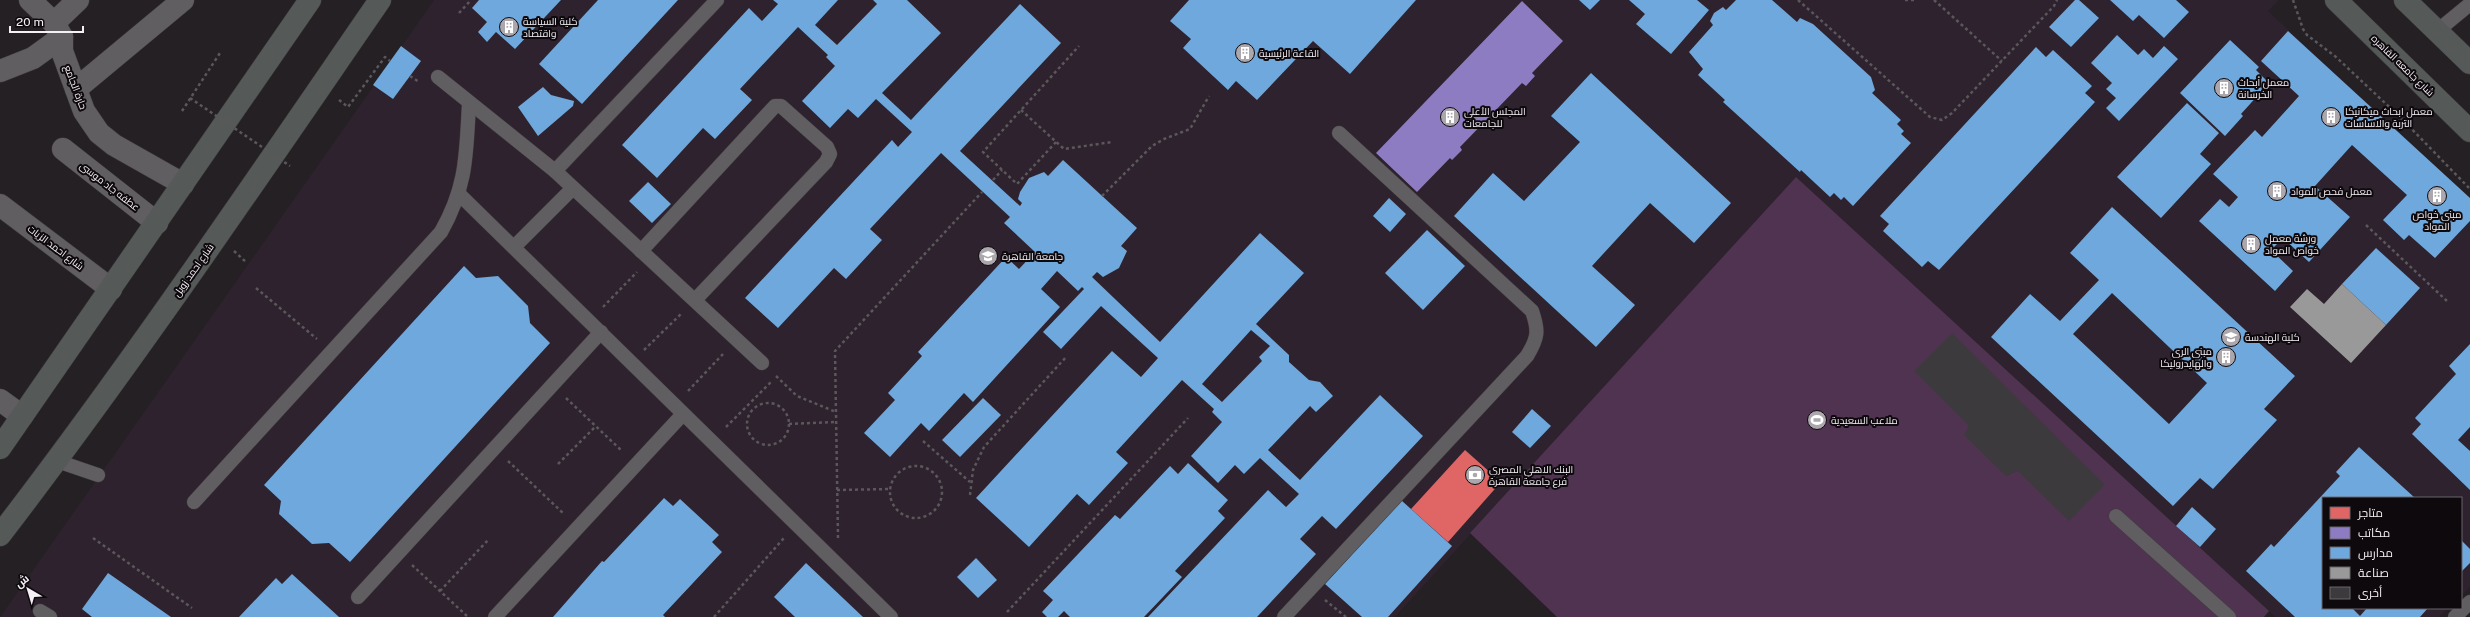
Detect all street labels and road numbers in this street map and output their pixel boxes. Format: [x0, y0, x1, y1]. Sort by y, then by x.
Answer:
street label: شارع جامعه القاهره [2368, 32, 2437, 99]
street label: حارة الجامع [61, 63, 90, 111]
street label: عطفه جاد موسى [77, 159, 142, 214]
street label: شارع احمد الزيات [25, 222, 87, 273]
street label: شارع احمد زويل [170, 241, 217, 300]

